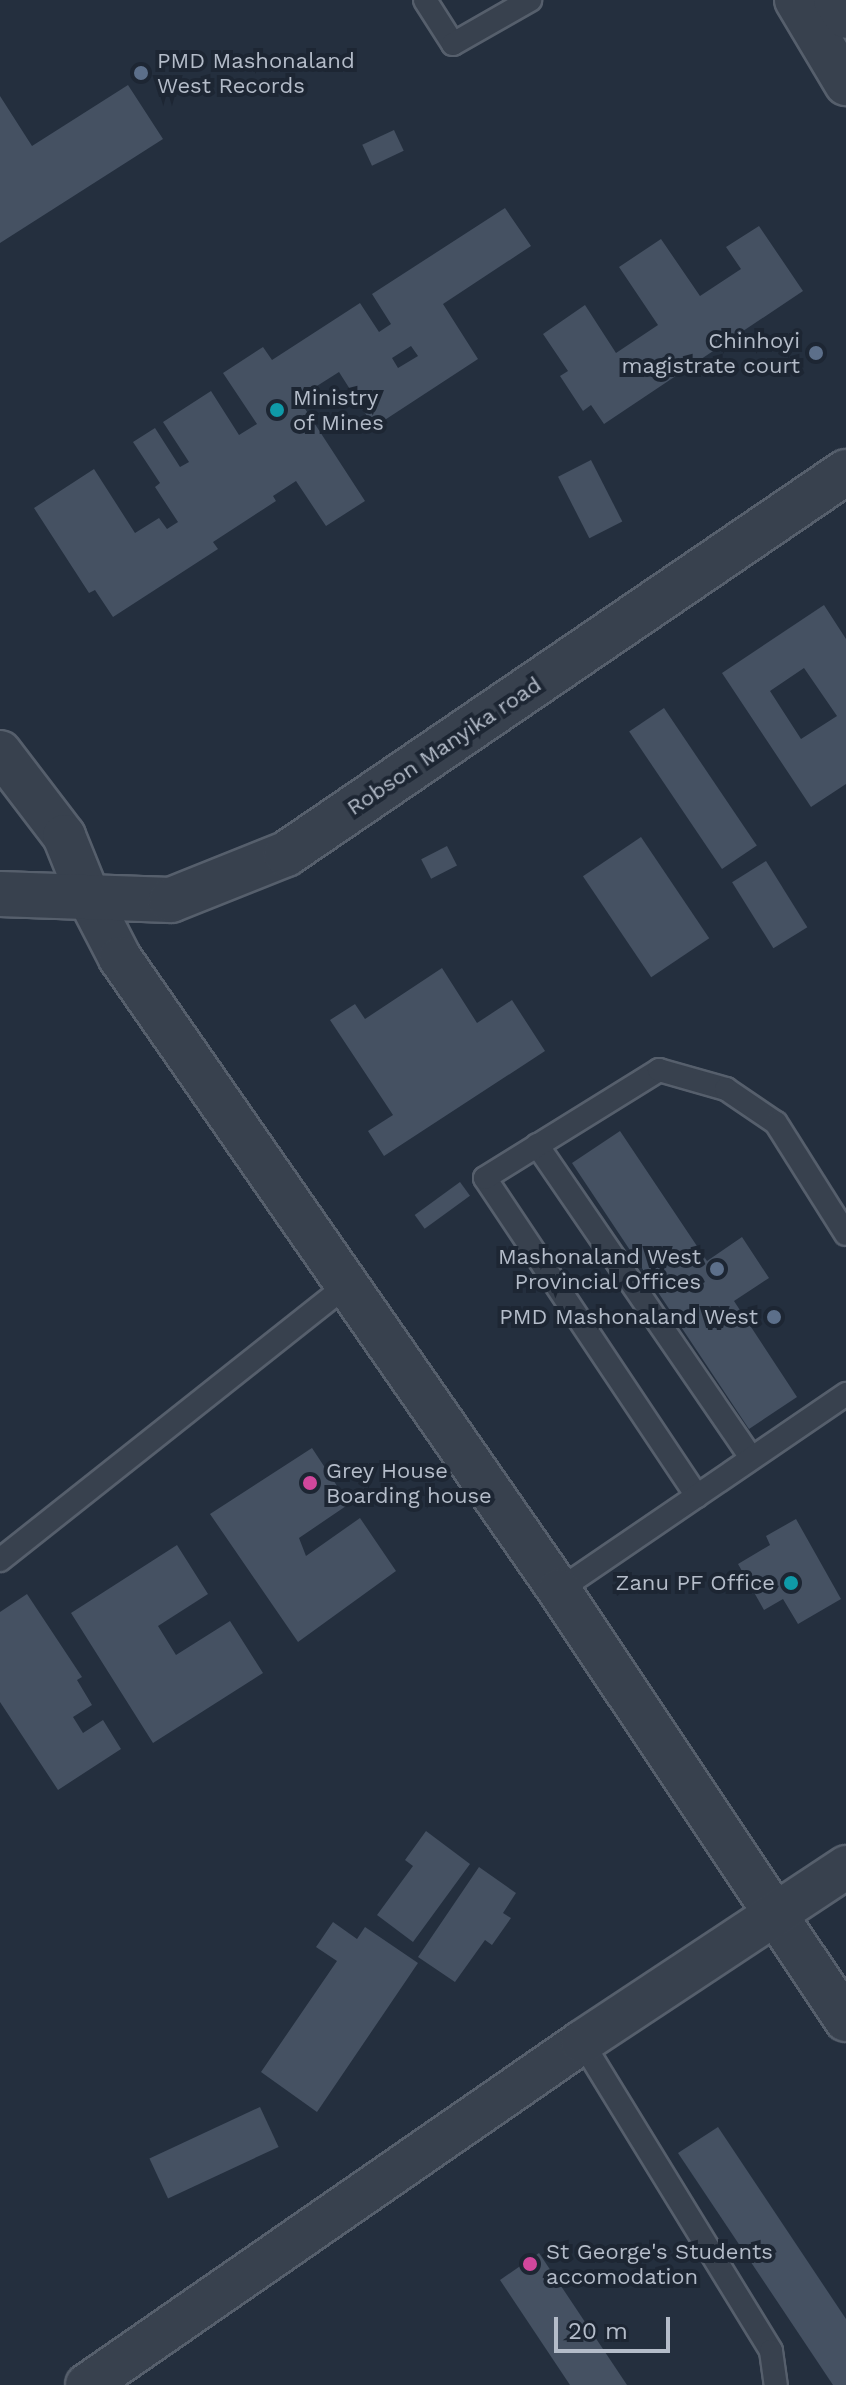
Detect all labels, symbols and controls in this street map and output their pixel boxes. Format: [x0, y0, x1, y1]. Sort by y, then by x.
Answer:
place label: PMD Mashonaland West Records [157, 47, 355, 98]
marker: PMD Mashonaland West Records [132, 64, 150, 82]
place label: Chinhoyi magistrate court [621, 327, 800, 378]
marker: Chinhoyi magistrate court [807, 344, 825, 362]
place label: Ministry of Mines [293, 384, 385, 436]
marker: Ministry of Mines [268, 401, 286, 419]
street label: Robson Manyika road [342, 671, 546, 821]
place label: Mashonaland West Provincial Offices [497, 1243, 701, 1294]
marker: Mashonaland West Provincial Offices [708, 1260, 726, 1278]
place label: PMD Mashonaland West [499, 1304, 758, 1330]
marker: PMD Mashonaland West [765, 1308, 783, 1326]
place label: Grey House Boarding house [326, 1457, 492, 1508]
marker: Grey House Boarding house [301, 1474, 319, 1492]
place label: Zanu PF Office [615, 1570, 775, 1596]
marker: Zanu PF Office [782, 1574, 800, 1592]
place label: St George's Students accomodation [546, 2238, 773, 2290]
marker: St George's Students accomodation [521, 2255, 539, 2273]
scale bar [558, 2301, 674, 2351]
text: 20 m [568, 2317, 628, 2345]

